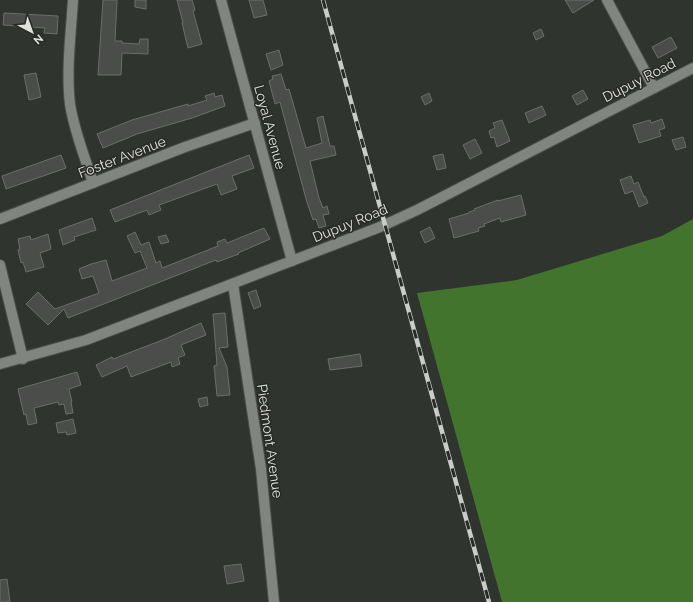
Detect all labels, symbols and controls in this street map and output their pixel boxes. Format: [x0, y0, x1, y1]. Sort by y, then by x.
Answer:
north arrow [12, 12, 52, 52]
text: N [31, 32, 46, 47]
street label: Dupuy Road [600, 55, 678, 105]
street label: Loyal Avenue [251, 83, 289, 171]
street label: Foster Avenue [76, 133, 168, 181]
street label: Dupuy Road [310, 201, 390, 245]
street label: Piedmont Avenue [254, 383, 286, 499]

